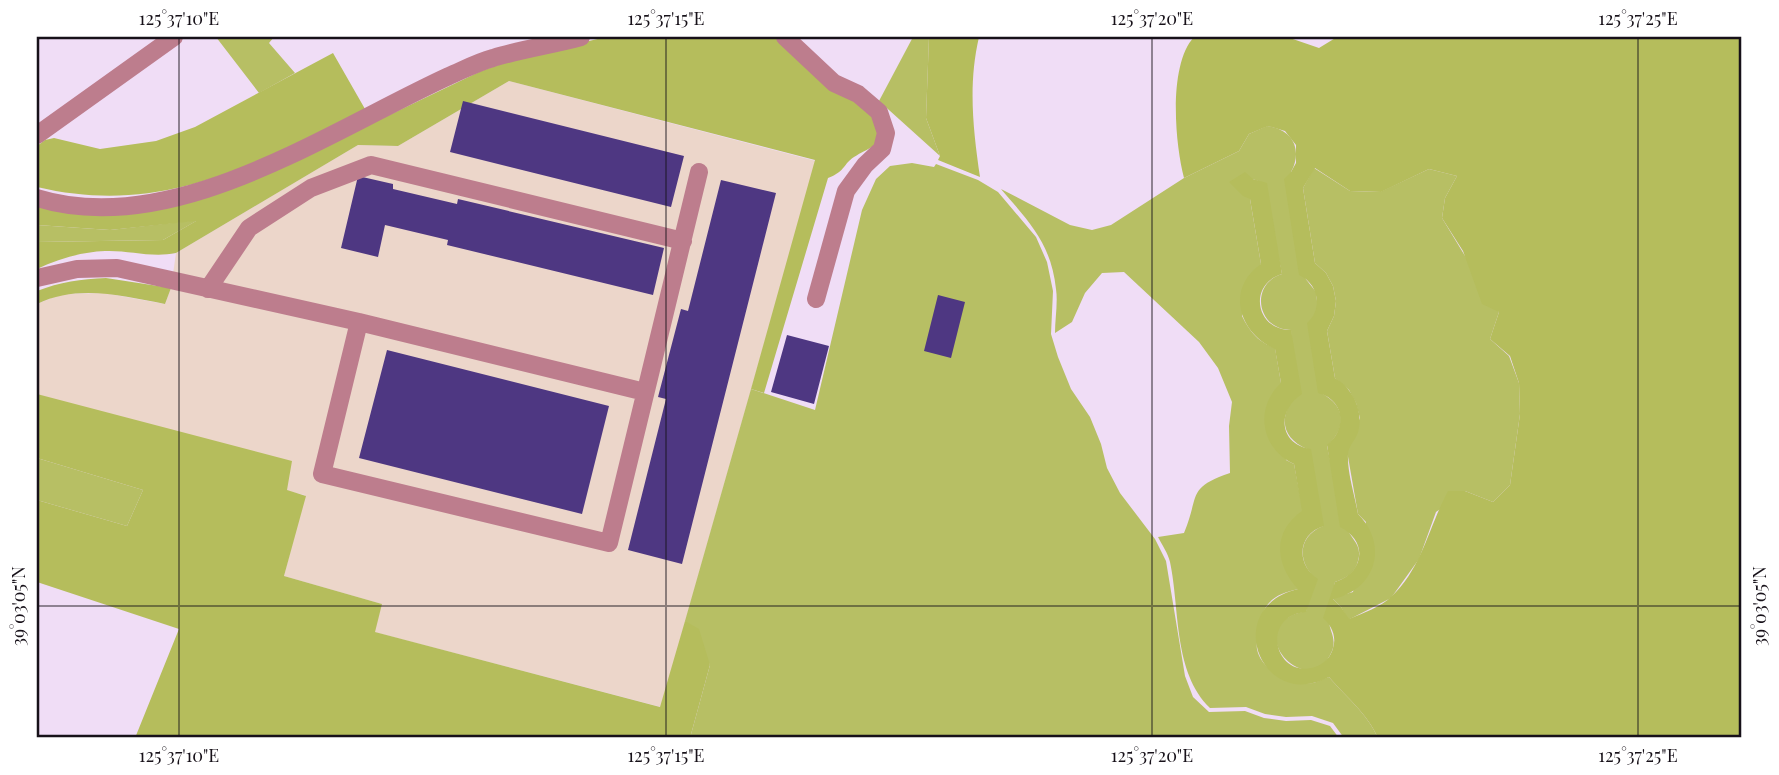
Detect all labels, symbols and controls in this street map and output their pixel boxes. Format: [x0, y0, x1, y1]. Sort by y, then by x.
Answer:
text: 125°37'10"E [139, 6, 219, 30]
text: 125°37'15"E [627, 6, 705, 30]
text: 125°37'20"E [1111, 6, 1193, 30]
text: 125°37'25"E [1598, 6, 1678, 30]
text: 39°03'05"N [6, 566, 30, 646]
text: 39°03'05"N [1747, 566, 1771, 646]
text: 125°37'10"E [139, 743, 219, 767]
text: 125°37'15"E [627, 743, 705, 767]
text: 125°37'20"E [1111, 743, 1193, 767]
text: 125°37'25"E [1598, 743, 1678, 767]

